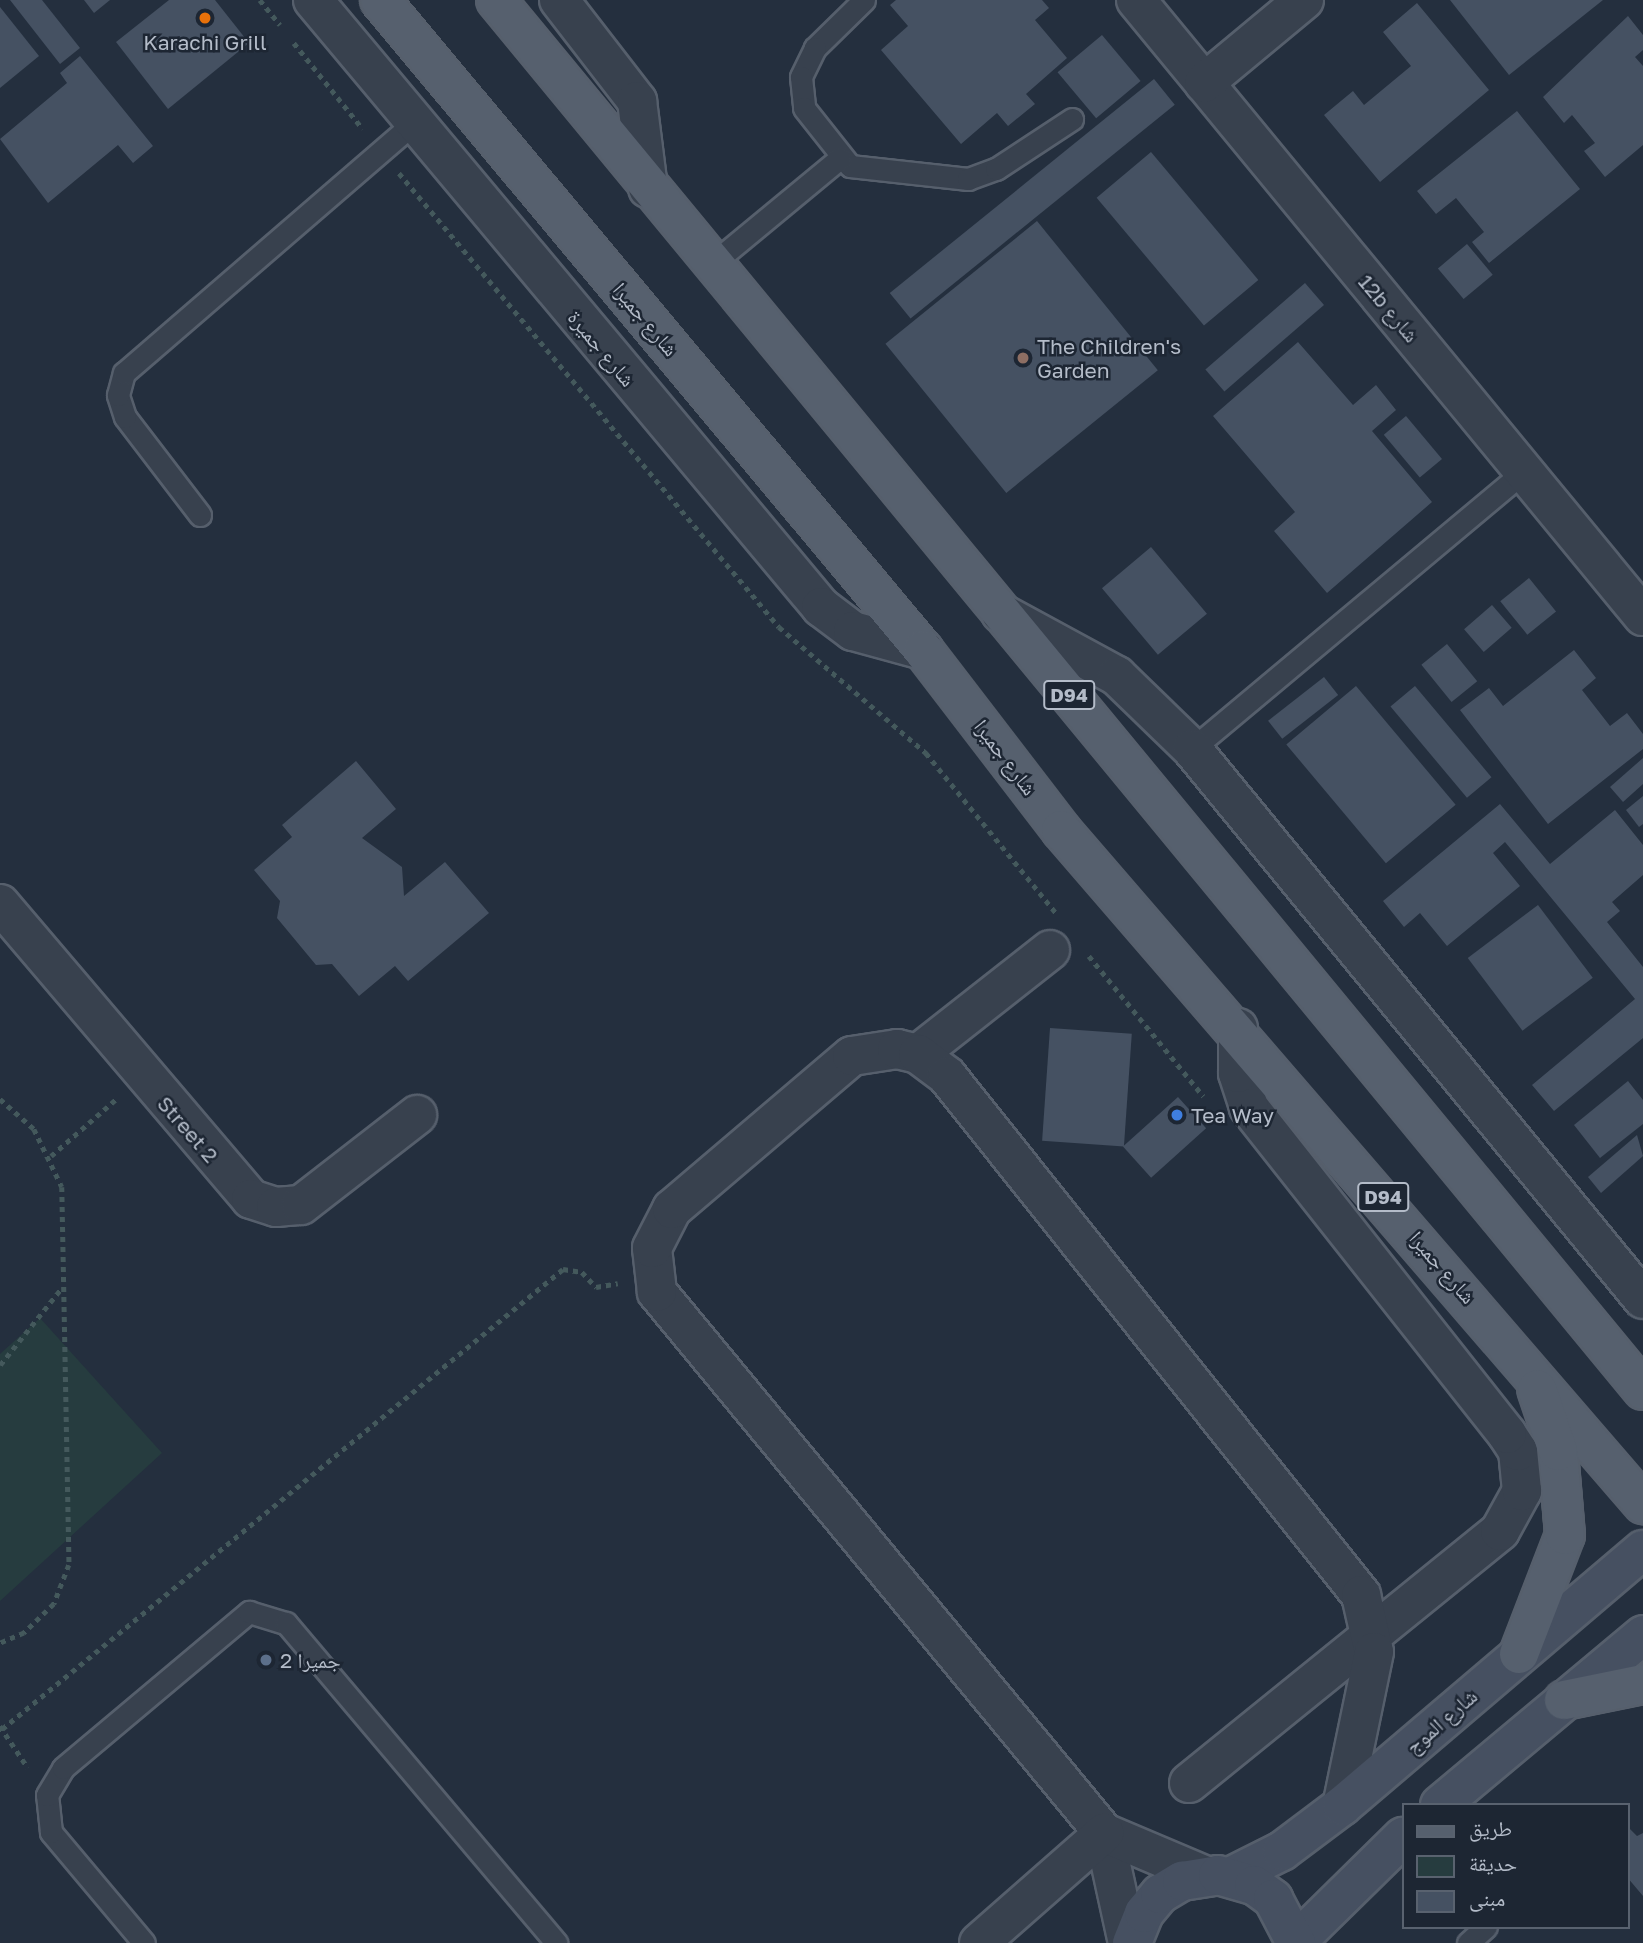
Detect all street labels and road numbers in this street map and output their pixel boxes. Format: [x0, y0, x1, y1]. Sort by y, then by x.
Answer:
street label: 12b شارع [1353, 269, 1425, 347]
street label: شارع جميرا [608, 277, 684, 361]
street label: شارع جميرة [563, 305, 641, 391]
road number: D94 [1043, 680, 1095, 710]
street label: شارع جميرا [969, 714, 1043, 800]
street label: Street 2 [152, 1091, 224, 1167]
road number: D94 [1357, 1182, 1409, 1212]
street label: شارع جميرا [1405, 1225, 1481, 1309]
street label: شارع الموج [1400, 1683, 1482, 1759]

